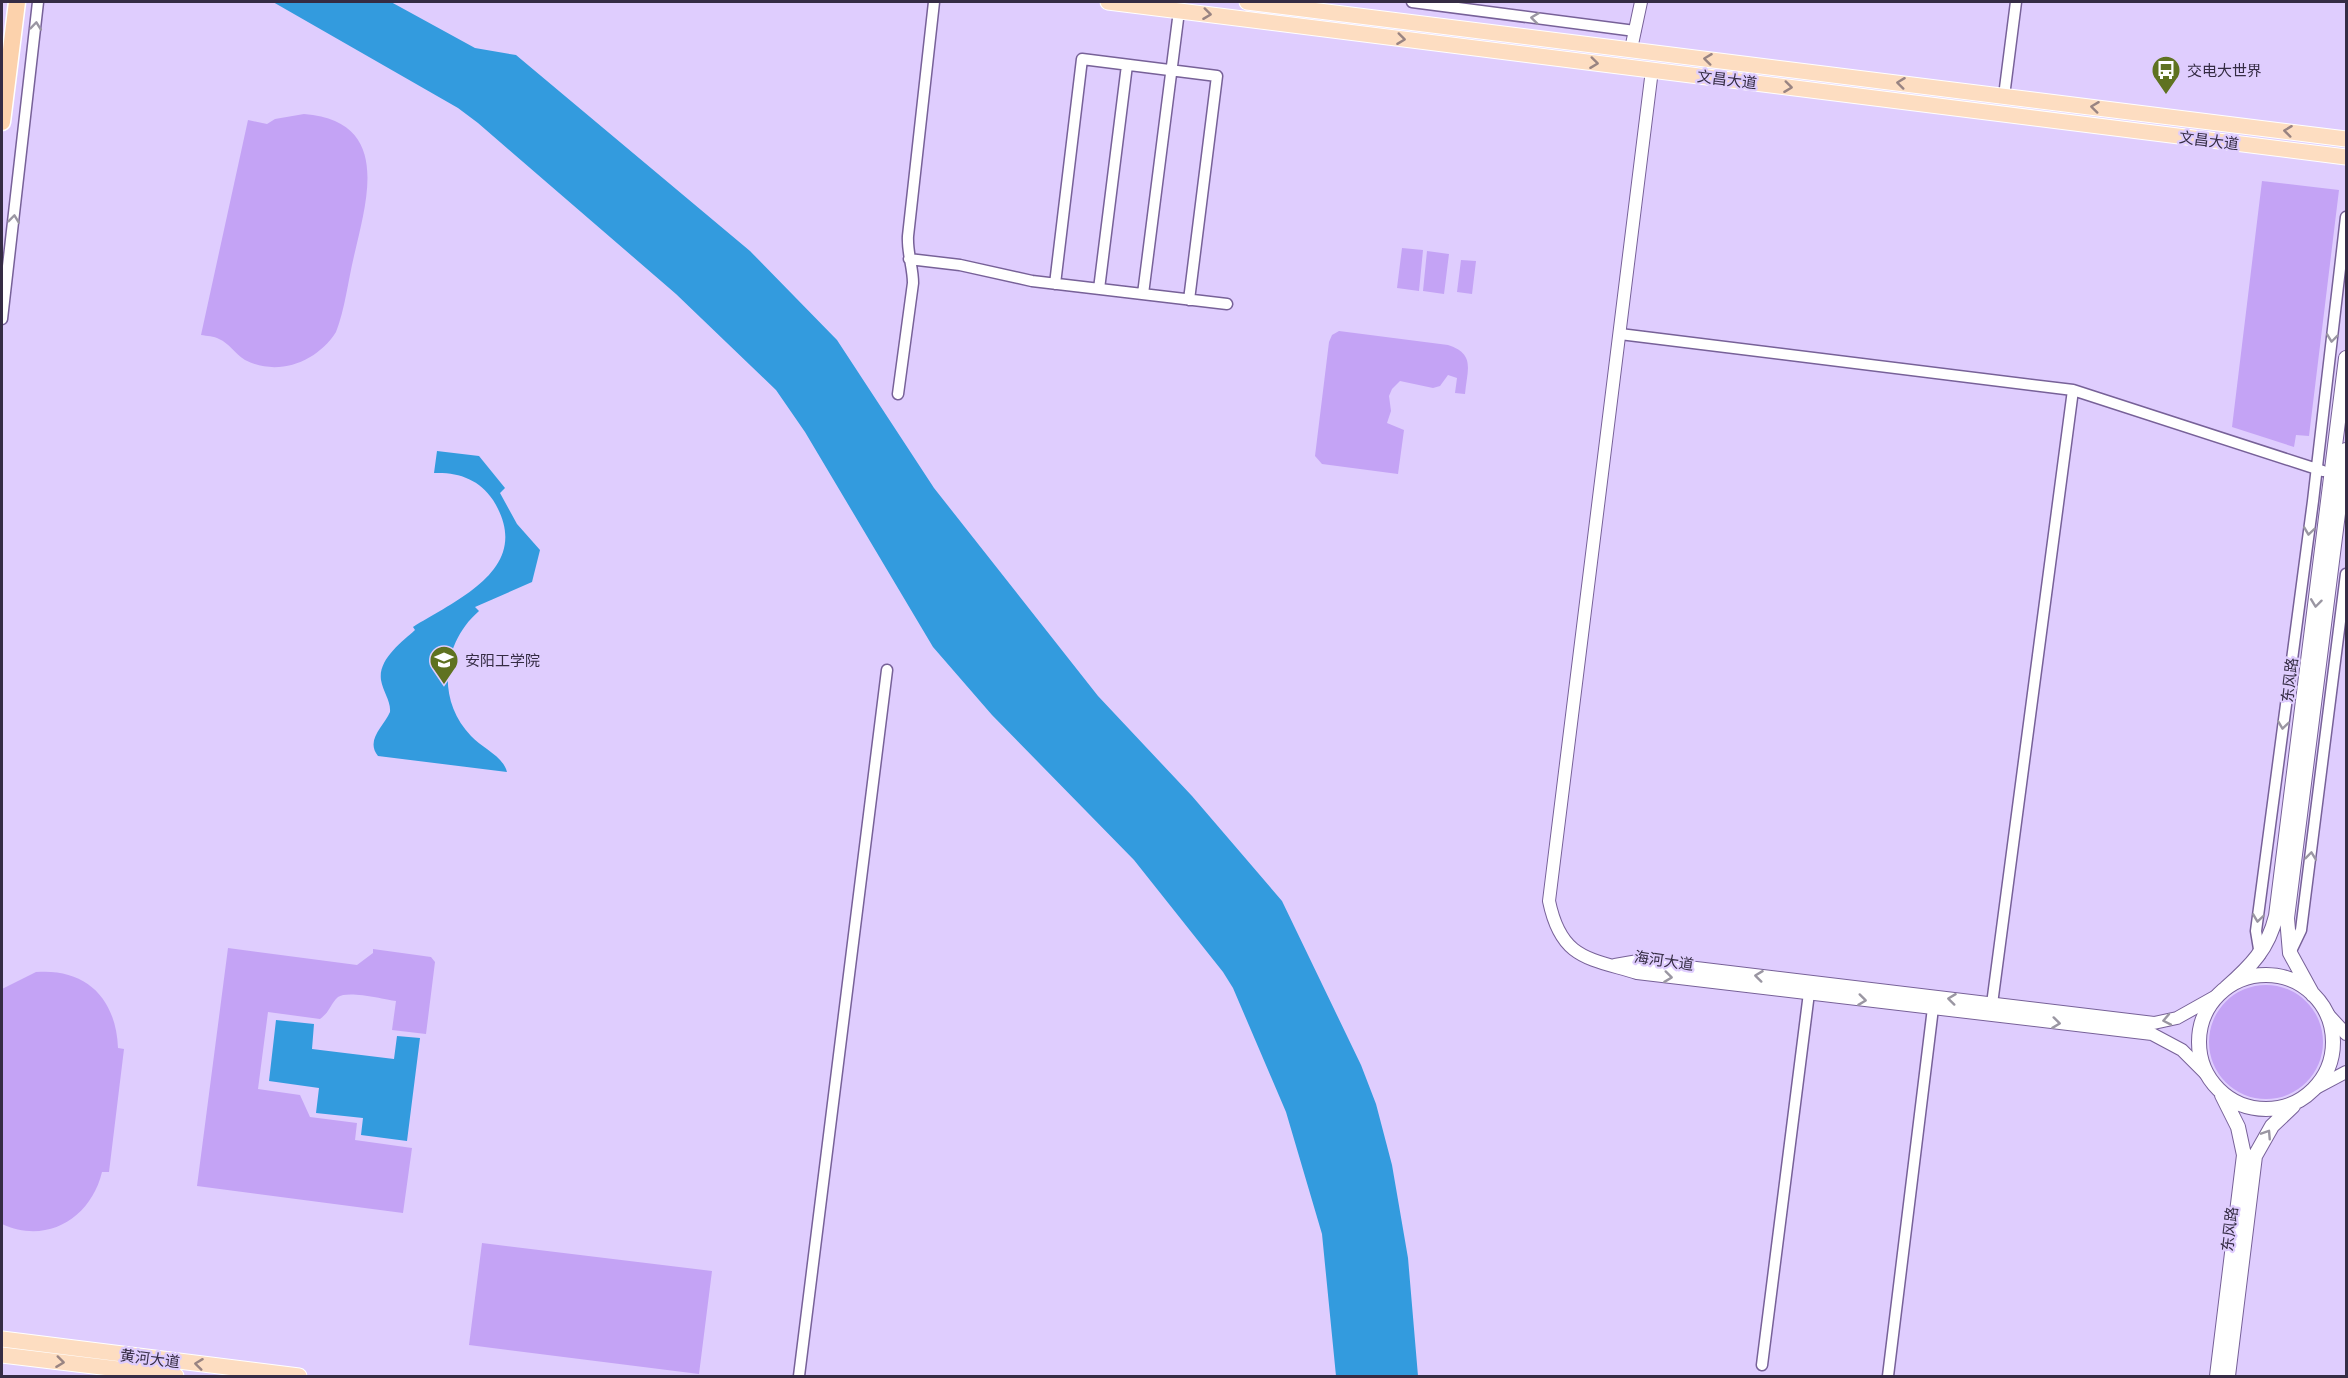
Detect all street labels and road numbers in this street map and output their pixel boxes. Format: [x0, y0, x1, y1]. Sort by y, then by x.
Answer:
street label: 文昌大道 [1696, 66, 1758, 92]
street label: 文昌大道 [2178, 127, 2240, 153]
street label: 东风路 [2277, 657, 2301, 703]
street label: 海河大道 [1633, 947, 1695, 973]
street label: 东风路 [2217, 1206, 2241, 1252]
street label: 黄河大道 [119, 1345, 181, 1371]

